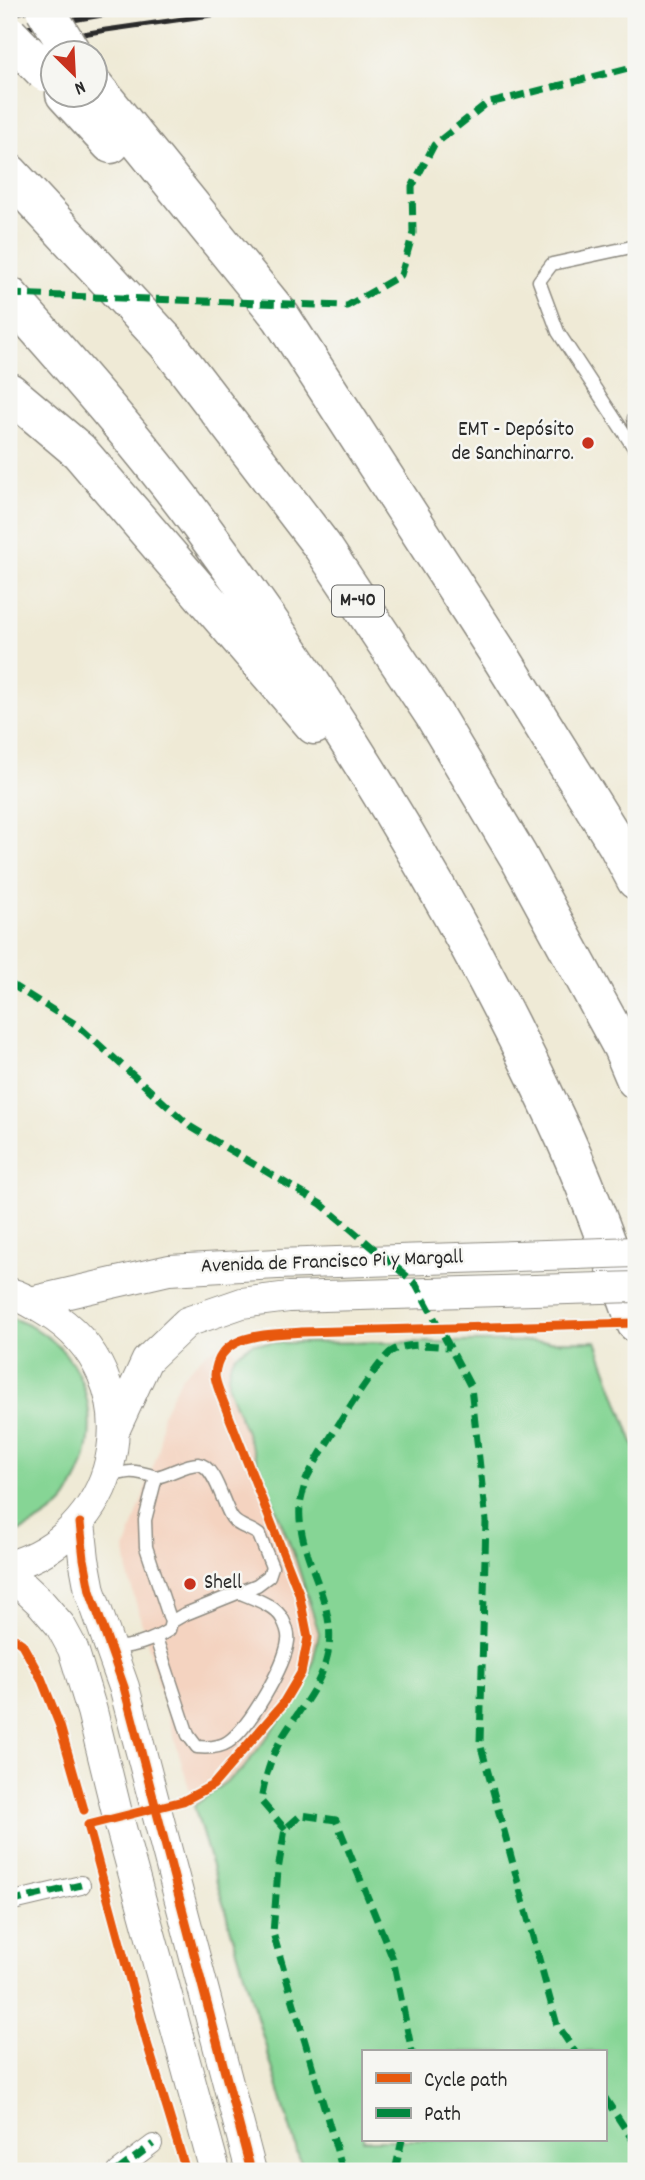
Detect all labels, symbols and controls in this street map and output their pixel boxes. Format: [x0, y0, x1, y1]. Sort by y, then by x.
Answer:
north arrow [38, 38, 108, 108]
text: N [70, 72, 89, 101]
place label: EMT - Depósito de Sanchinarro. [451, 416, 574, 470]
marker: EMT - Depósito de Sanchinarro. [580, 435, 596, 451]
road number: M-40 [332, 586, 384, 616]
street label: Avenida de Francisco Pi y Margall [200, 1243, 464, 1283]
place label: Shell [204, 1569, 242, 1599]
marker: Shell [182, 1576, 198, 1592]
legend [362, 2050, 606, 2142]
text: Cycle path [424, 2067, 507, 2097]
text: Path [424, 2101, 461, 2131]

